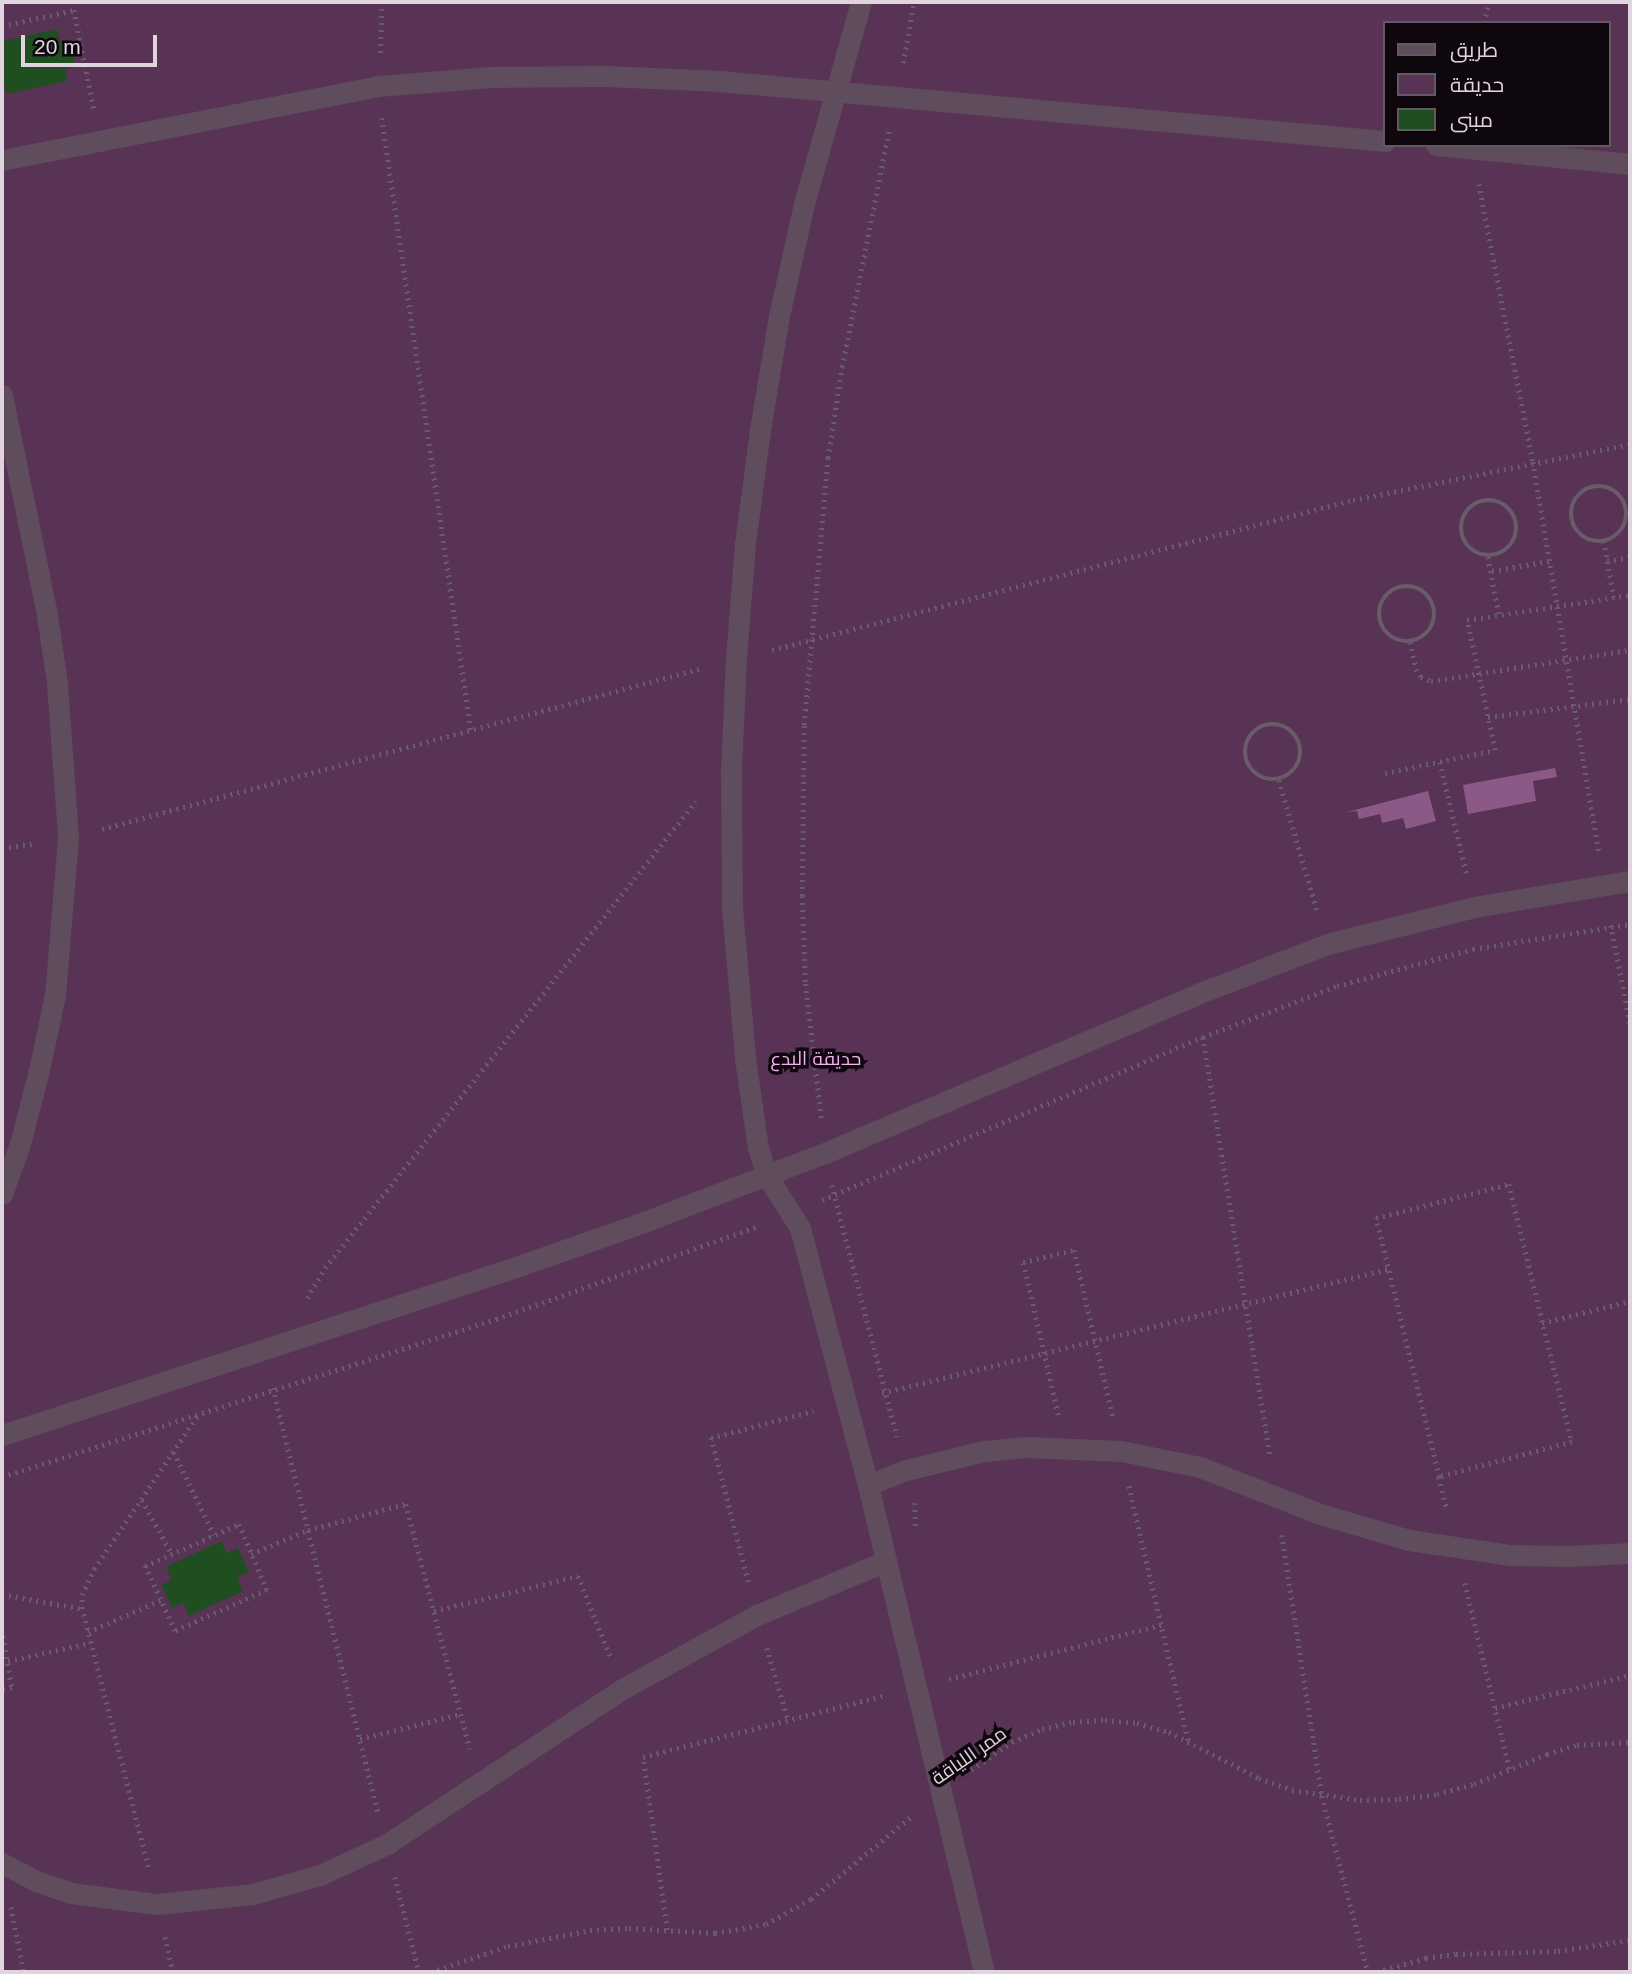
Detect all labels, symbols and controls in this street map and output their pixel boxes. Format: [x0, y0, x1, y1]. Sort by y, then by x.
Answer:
scale bar [24, 21, 161, 65]
legend [1384, 21, 1611, 147]
text: 20 m [34, 35, 81, 58]
text: طريق [1450, 38, 1498, 61]
text: حديقة [1450, 73, 1504, 96]
text: مبنى [1450, 108, 1493, 131]
park label: حديقة البدع [771, 1048, 861, 1070]
street label: ممر اللياقة [927, 1722, 1011, 1790]

